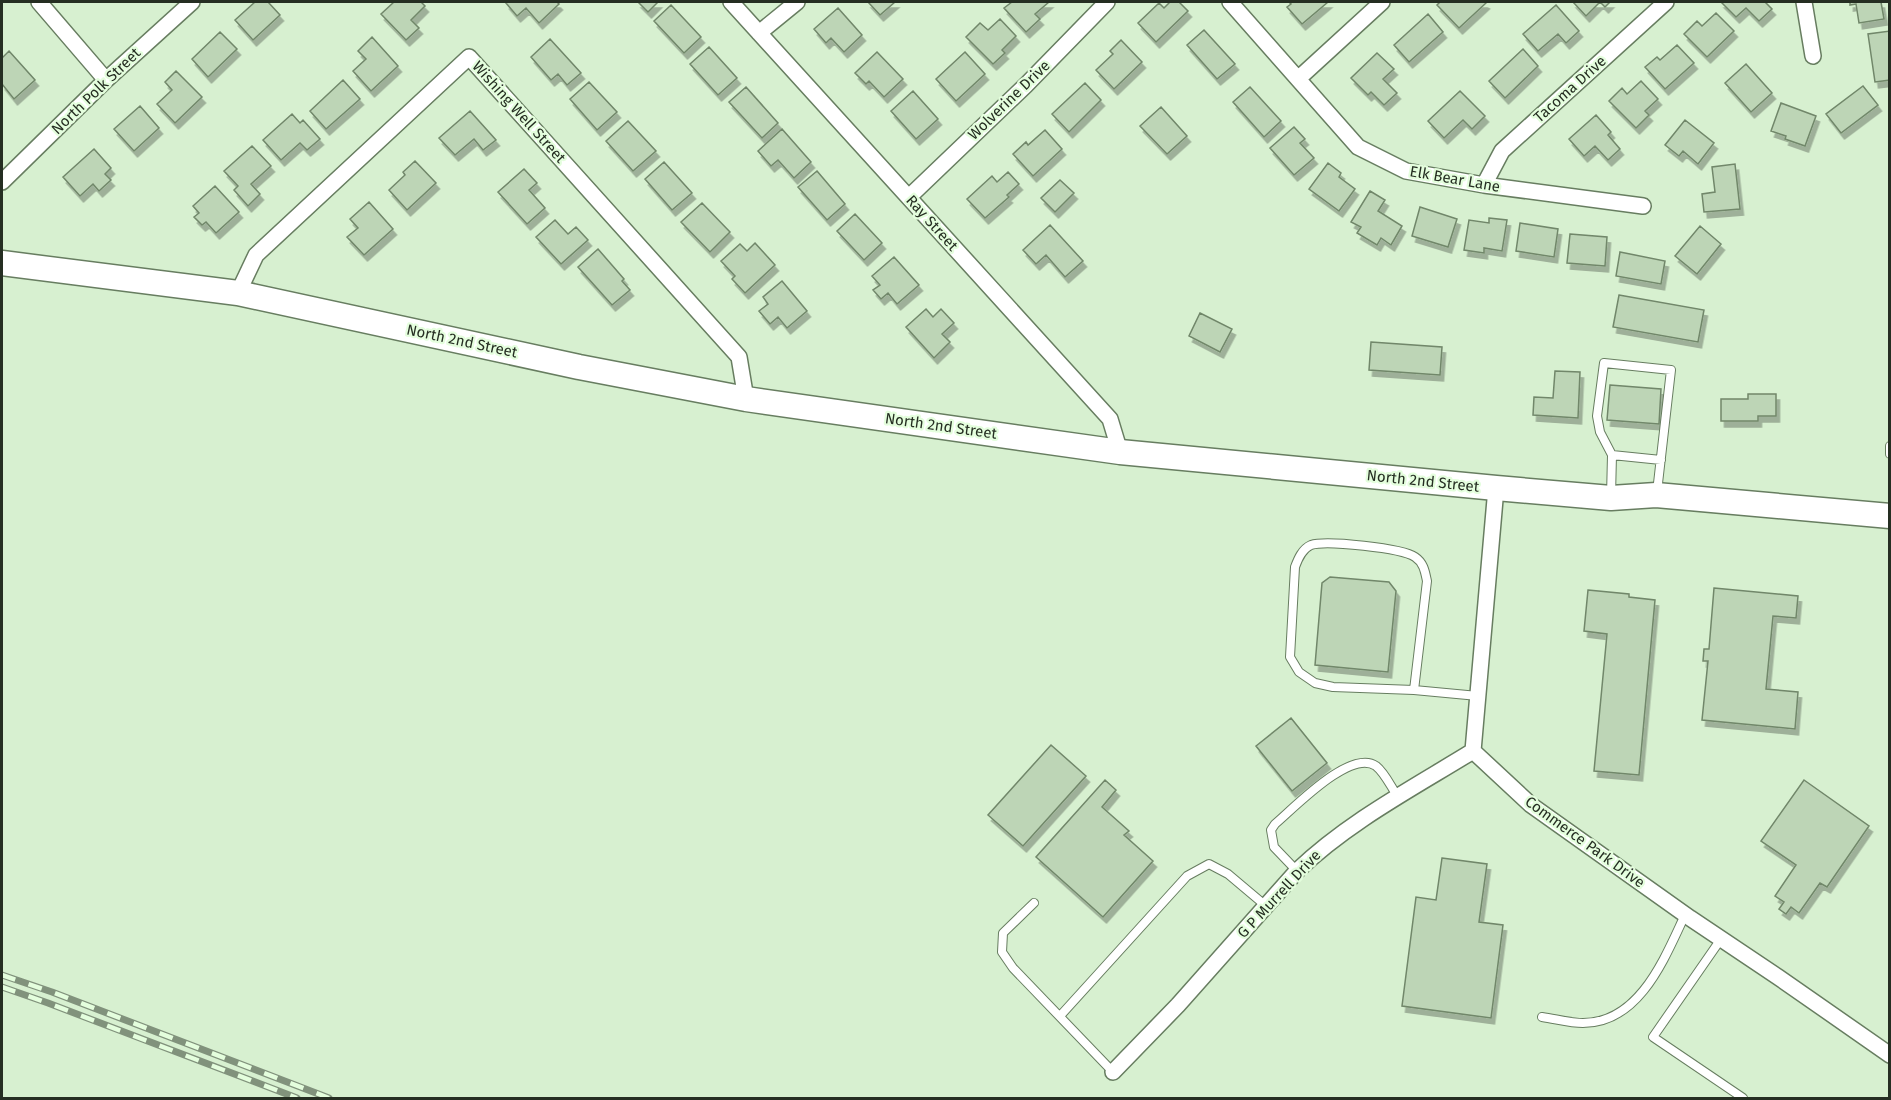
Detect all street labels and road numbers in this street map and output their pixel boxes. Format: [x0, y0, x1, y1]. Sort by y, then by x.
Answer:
street label: North Polk Street [48, 44, 145, 138]
street label: Tacoma Drive [1530, 52, 1610, 126]
street label: Wolverine Drive [964, 56, 1054, 144]
street label: Wishing Well Street [468, 57, 570, 167]
street label: Elk Bear Lane [1408, 162, 1502, 196]
street label: Ray Street [902, 191, 962, 255]
street label: North 2nd Street [405, 320, 520, 362]
street label: North 2nd Street [884, 409, 999, 443]
street label: North 2nd Street [1366, 466, 1481, 496]
street label: Commerce Park Drive [1522, 792, 1648, 892]
street label: G P Murrell Drive [1234, 846, 1324, 942]

